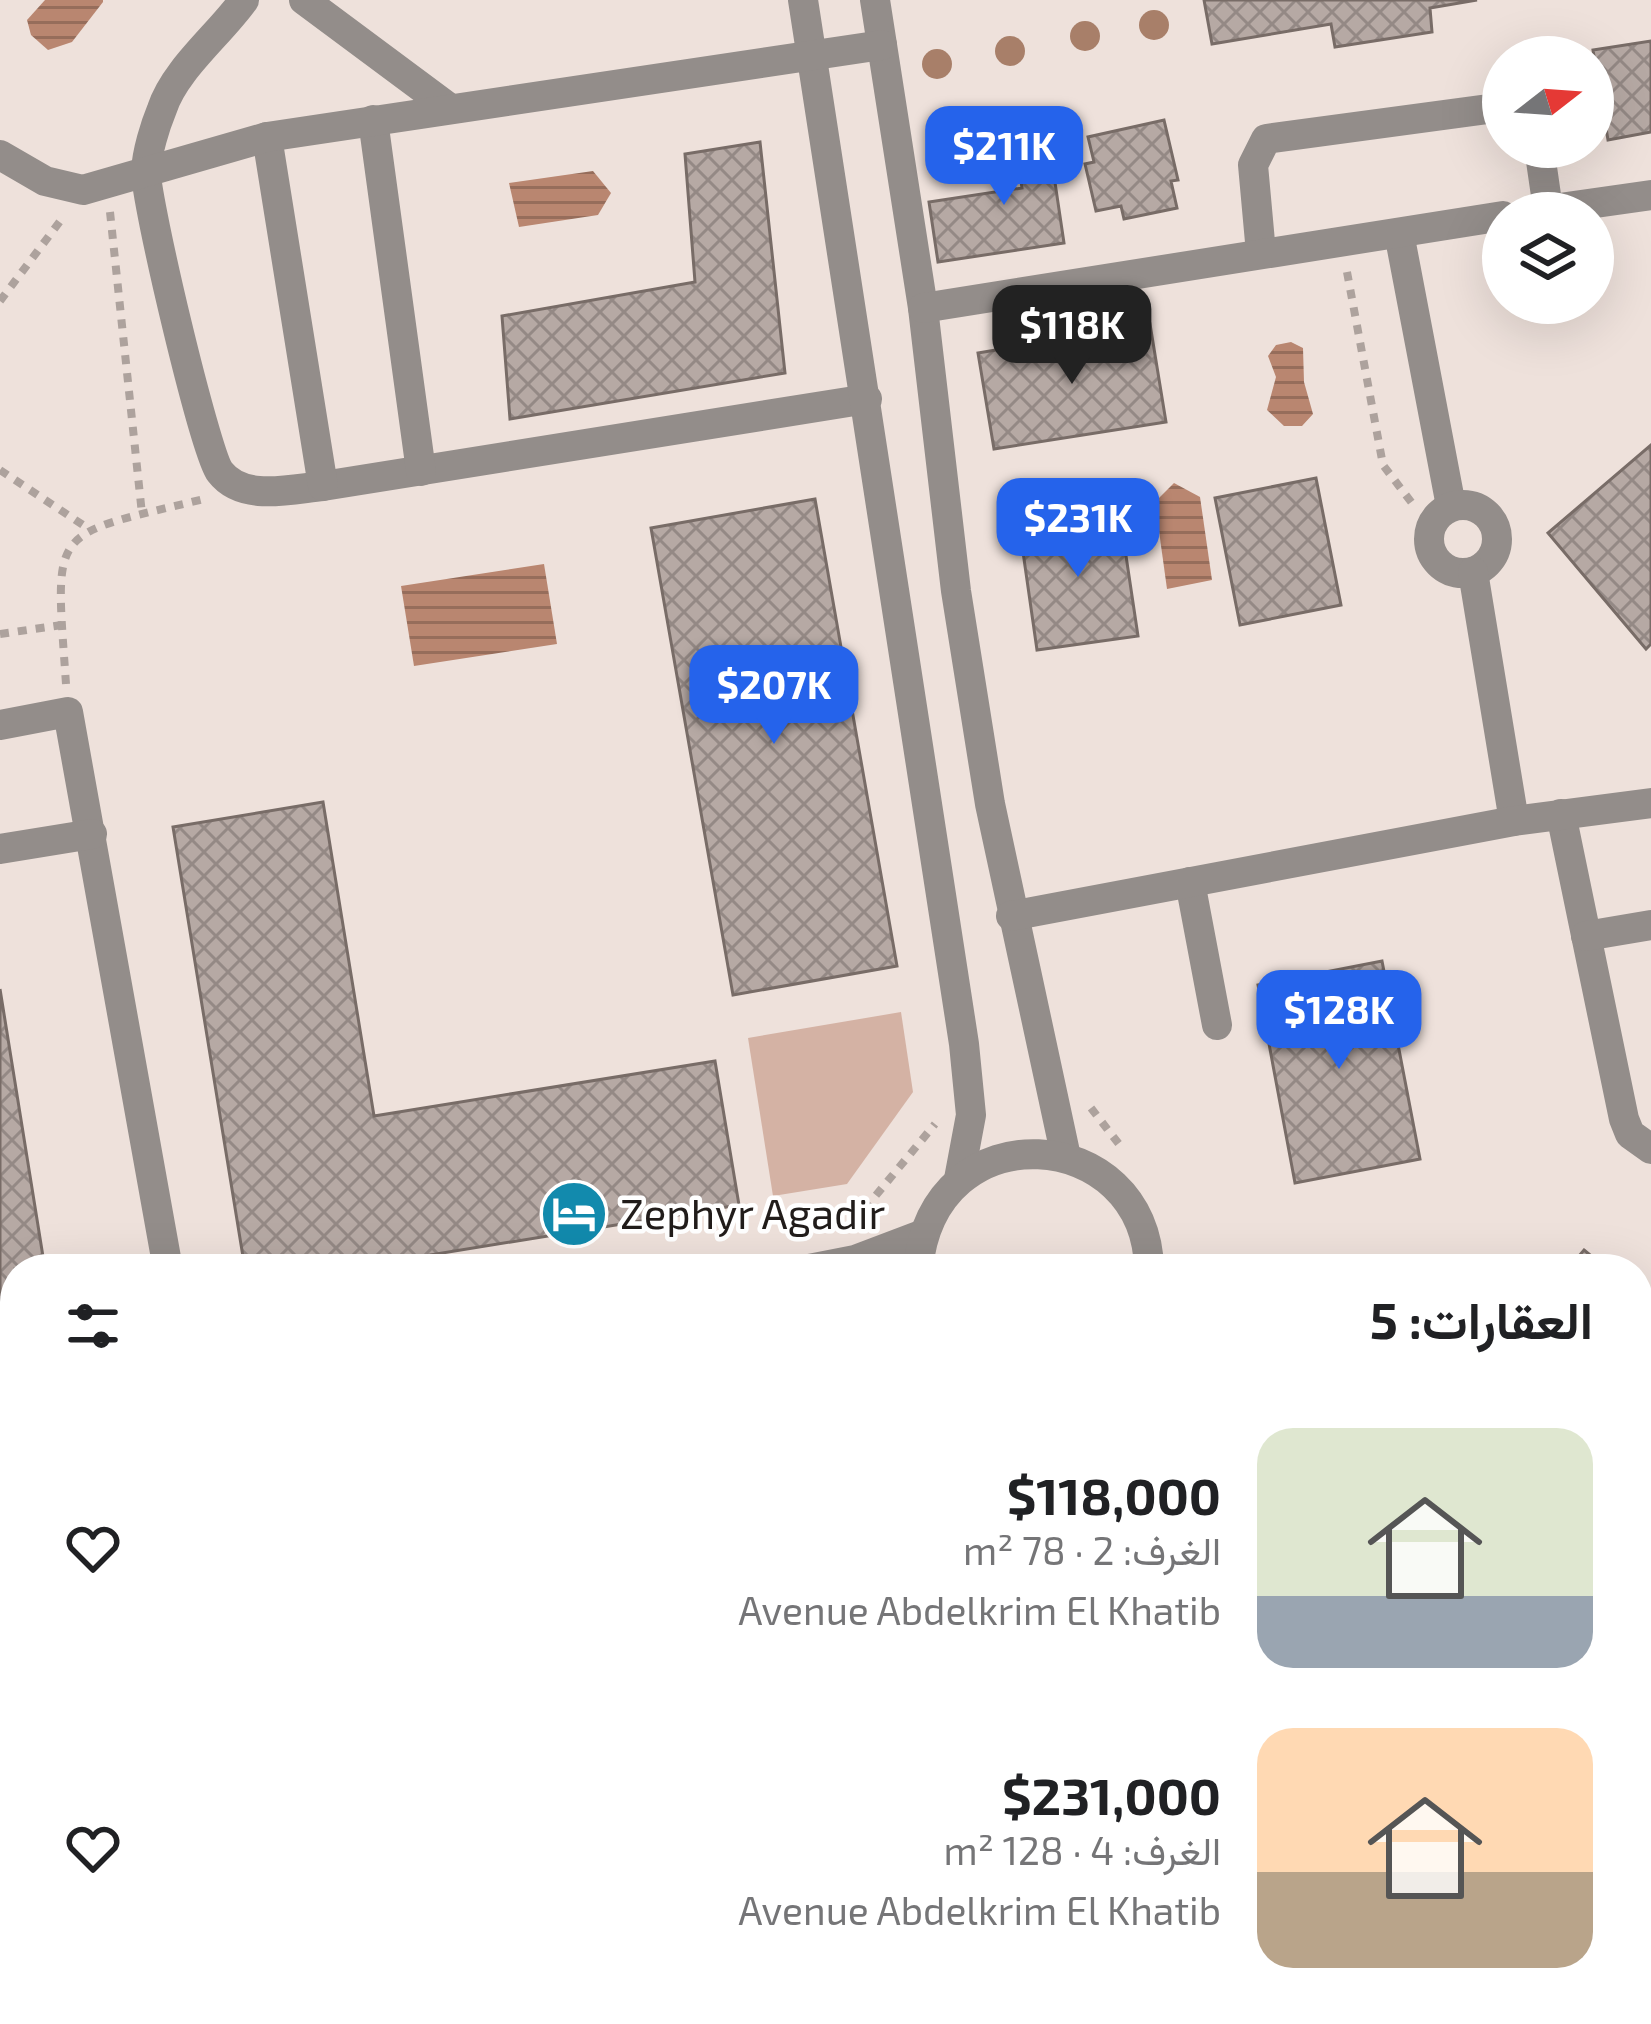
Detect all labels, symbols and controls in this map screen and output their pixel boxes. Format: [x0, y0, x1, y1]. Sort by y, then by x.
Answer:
north arrow [1482, 36, 1614, 168]
map controls [1482, 36, 1614, 324]
pin: $211K [920, 106, 1088, 208]
text: $211K [952, 121, 1056, 168]
button: layers [1482, 192, 1614, 324]
pin: $118K [988, 285, 1156, 387]
text: $118K [1019, 300, 1125, 347]
pin: $231K [994, 478, 1162, 580]
text: $231K [1024, 493, 1132, 540]
pin: $207K [690, 645, 858, 747]
text: $207K [716, 660, 832, 707]
pin: $128K [1255, 970, 1423, 1072]
text: $128K [1283, 985, 1395, 1032]
hotel icon: Zephyr Agadir [539, 1179, 609, 1249]
place label: Zephyr Agadir [620, 1187, 886, 1237]
text: العقارات: 5 [1370, 1288, 1593, 1349]
icon: filters [60, 1293, 126, 1359]
text: $118,000 [1007, 1464, 1221, 1525]
icon: home [1353, 1476, 1497, 1620]
icon: heart [60, 1515, 126, 1581]
text: الغرف: 2 · 78 m² [963, 1526, 1221, 1573]
text: Avenue Abdelkrim El Khatib [738, 1586, 1221, 1633]
text: $231,000 [1002, 1764, 1221, 1825]
icon: home [1353, 1776, 1497, 1920]
icon: heart [60, 1815, 126, 1881]
text: الغرف: 4 · 128 m² [944, 1826, 1221, 1873]
text: Avenue Abdelkrim El Khatib [738, 1886, 1221, 1933]

